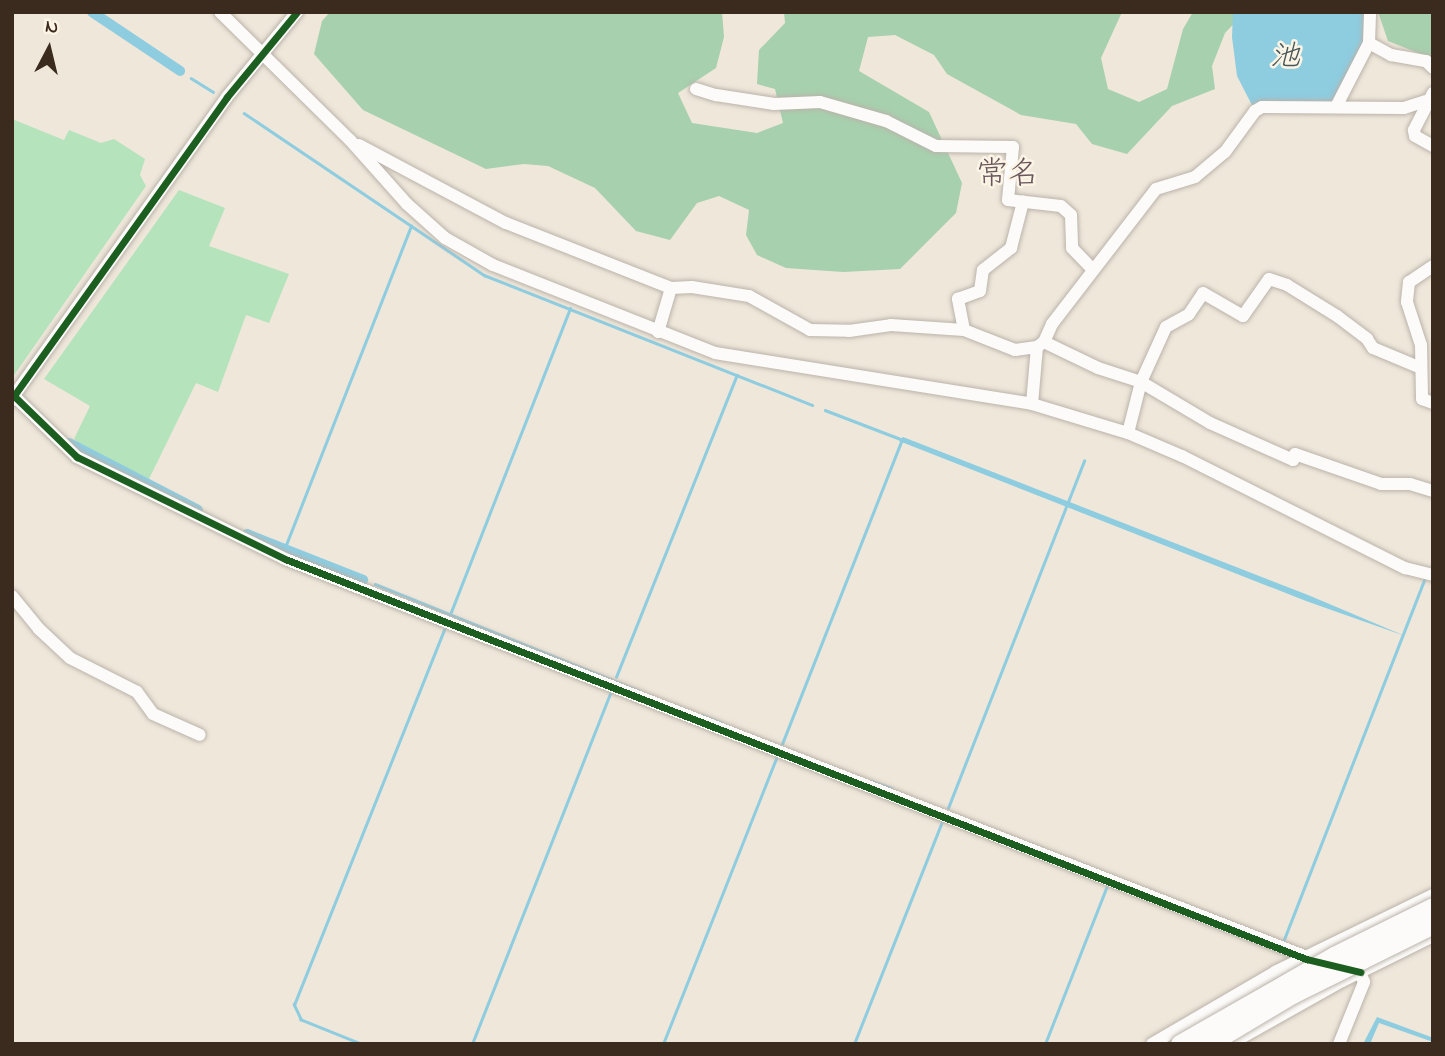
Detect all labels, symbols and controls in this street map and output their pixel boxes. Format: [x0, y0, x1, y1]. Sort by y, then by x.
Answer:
text: N [44, 13, 60, 42]
north arrow [14, 14, 84, 84]
water label: 池 [1270, 40, 1300, 76]
district label: 常名 [976, 157, 1040, 195]

